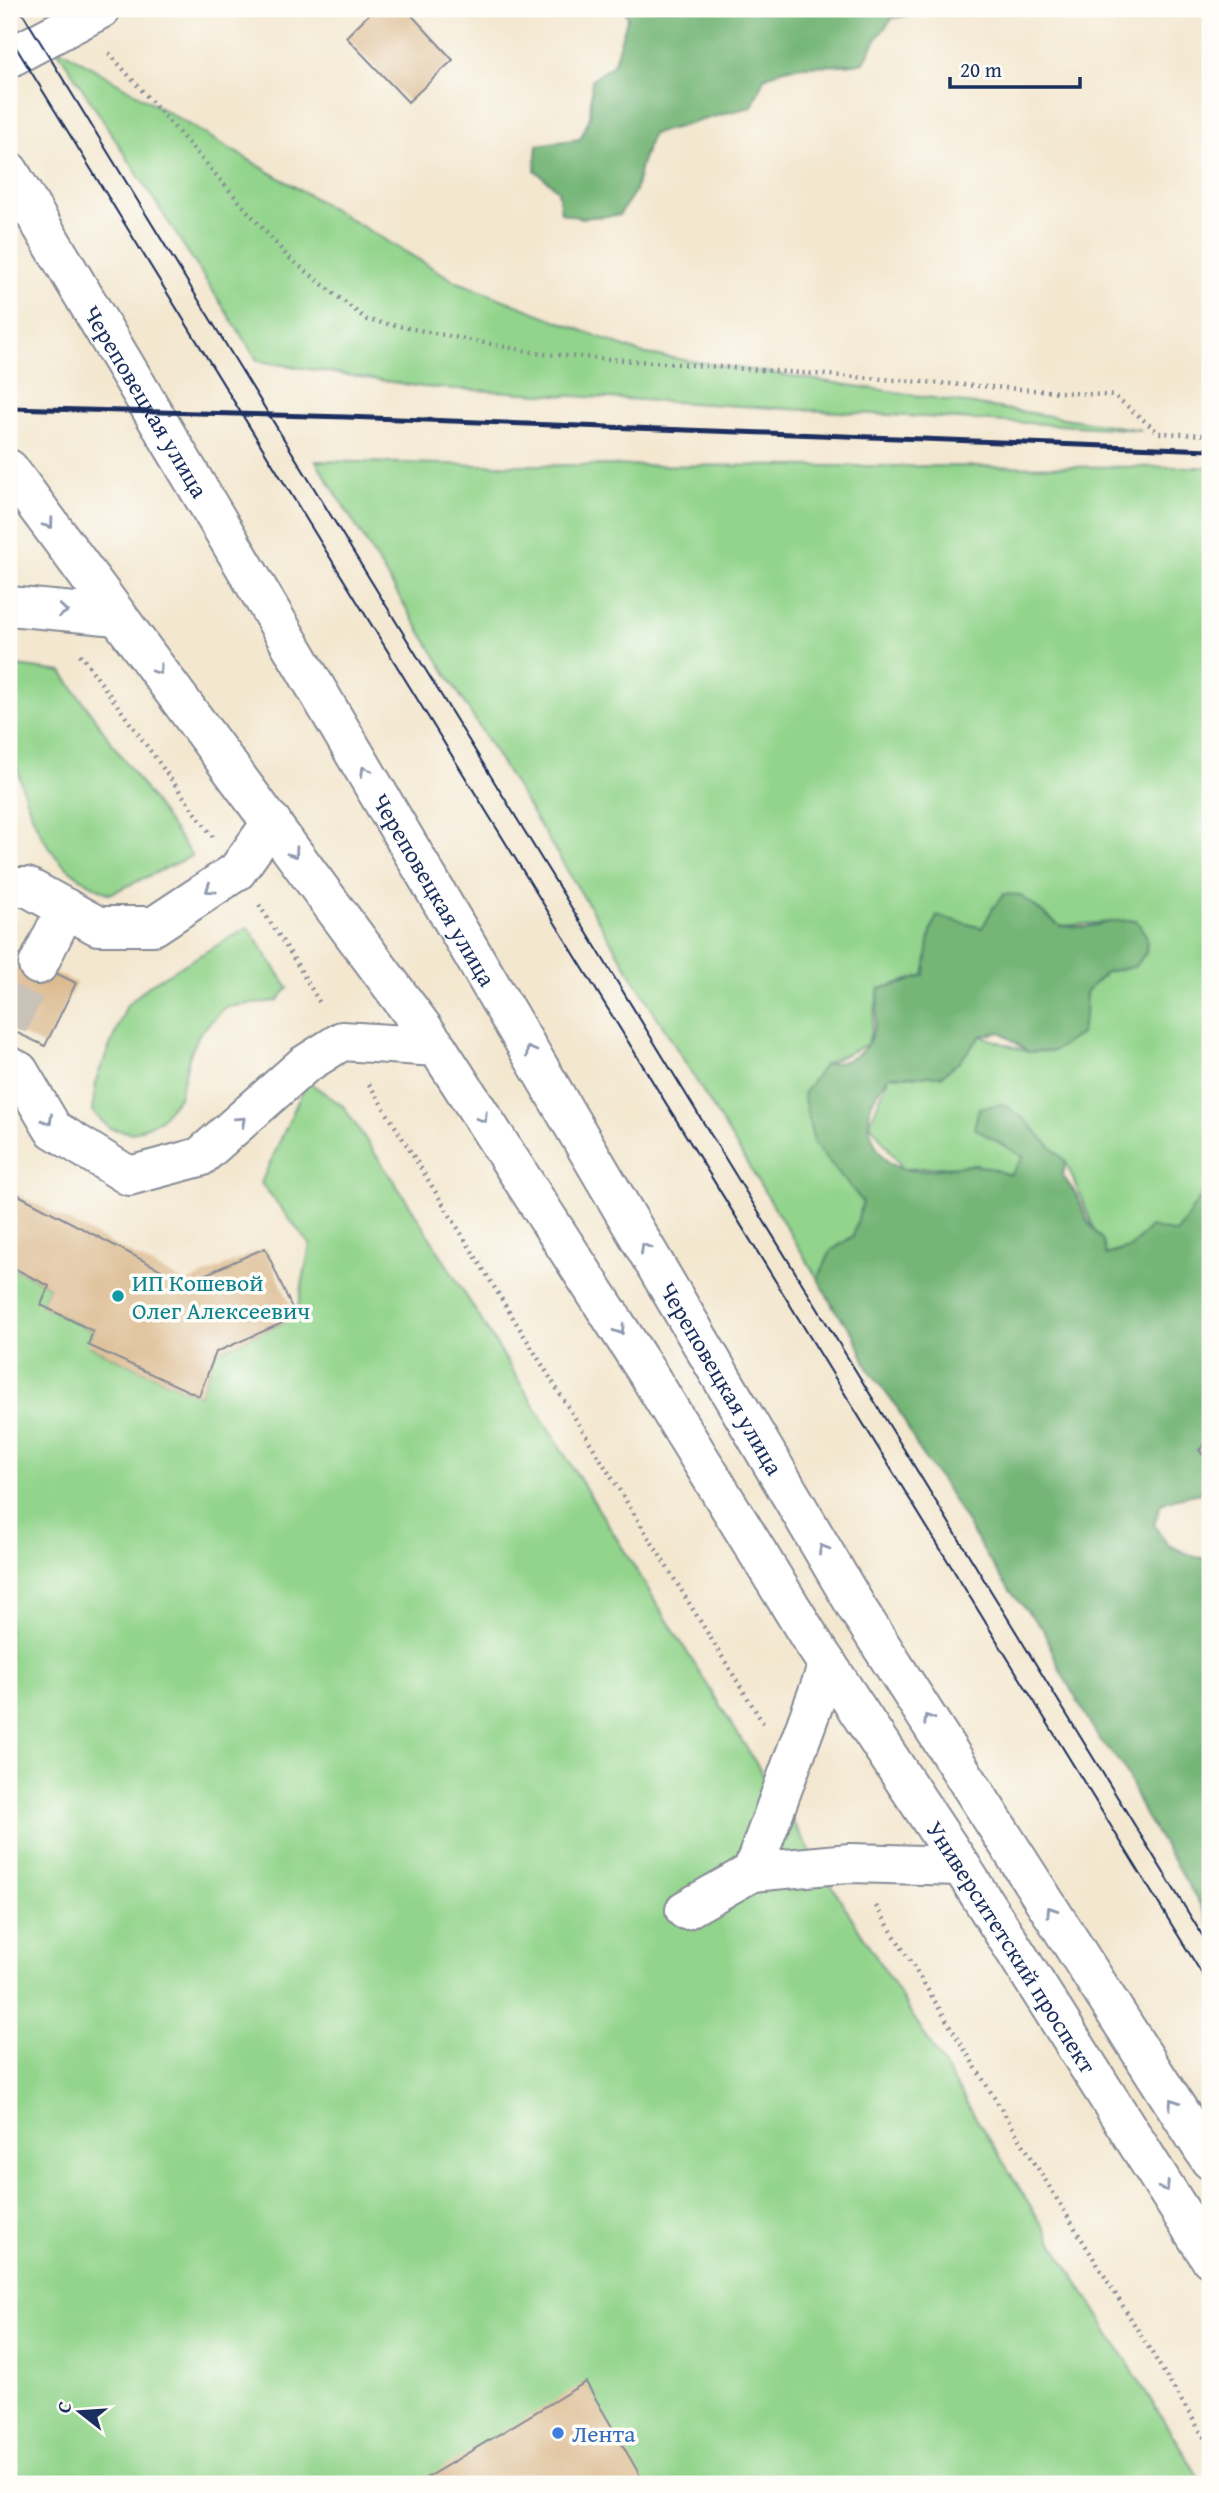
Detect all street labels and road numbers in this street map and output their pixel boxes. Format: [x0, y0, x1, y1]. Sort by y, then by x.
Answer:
street label: Череповецкая улица [75, 298, 218, 505]
street label: Череповецкая улица [364, 786, 505, 993]
street label: Череповецкая улица [651, 1275, 793, 1482]
street label: Университетский проспект [918, 1814, 1106, 2080]

